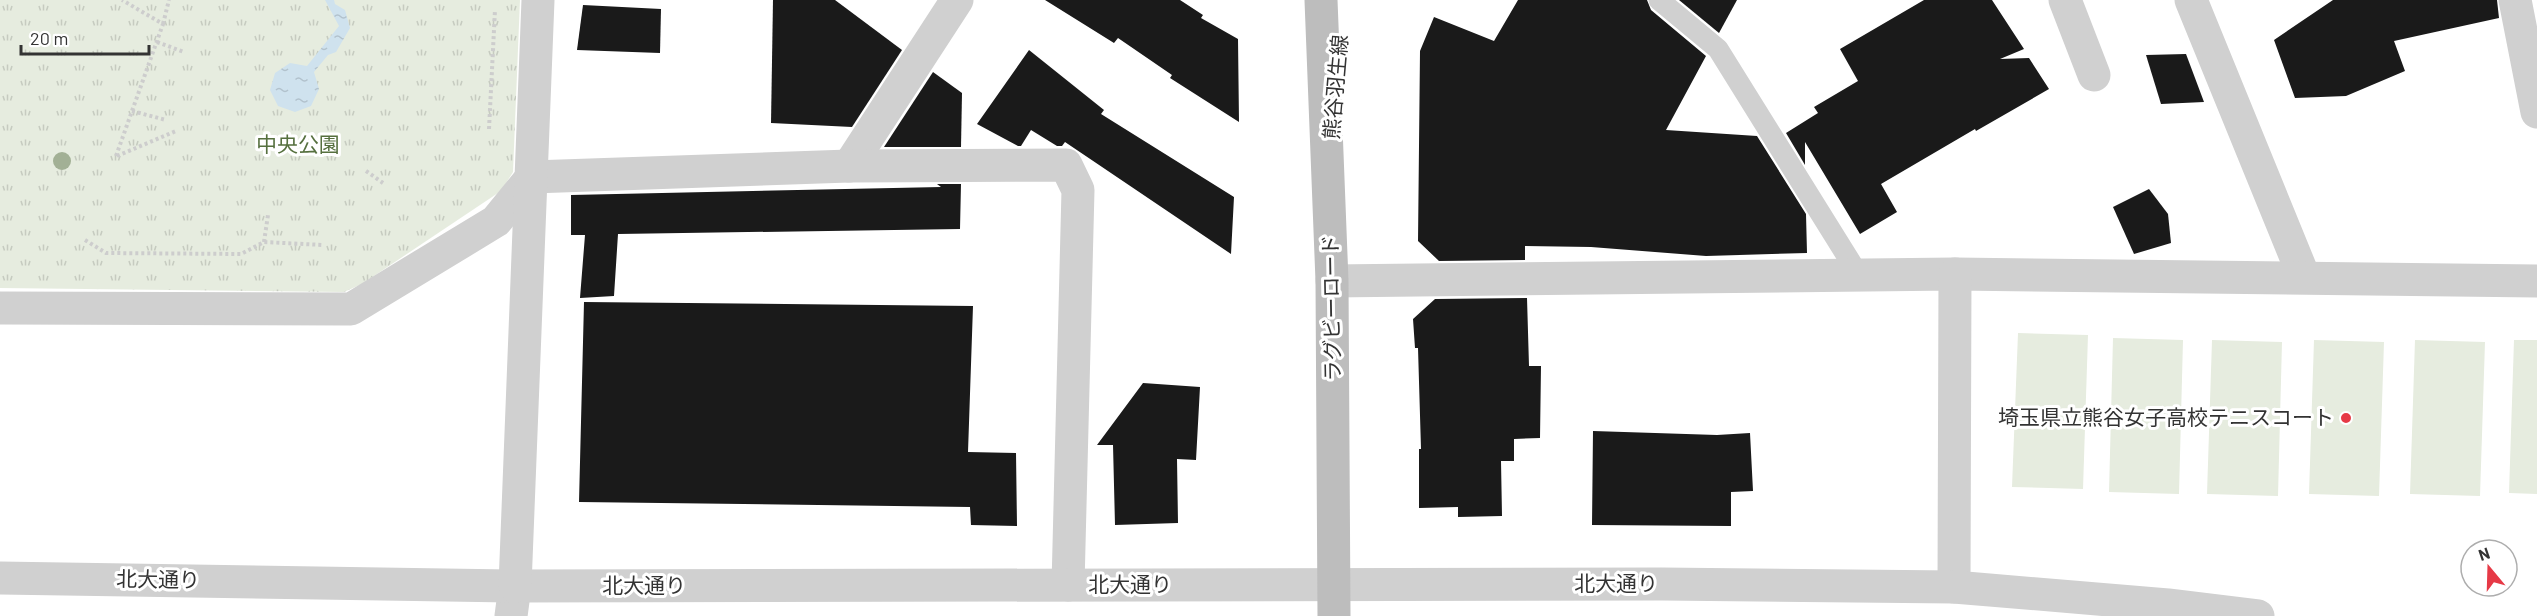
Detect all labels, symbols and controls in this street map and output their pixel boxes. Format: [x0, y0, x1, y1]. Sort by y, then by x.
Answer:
scale bar [21, 18, 148, 56]
text: 20 m [30, 27, 68, 49]
street label: 熊谷羽生線 [1317, 33, 1352, 140]
park label: 中央公園 [256, 131, 340, 156]
street label: ラグビーロード [1317, 234, 1344, 382]
place label: 埼玉県立熊谷女子高校テニスコート [1998, 404, 2334, 429]
marker: 埼玉県立熊谷女子高校テニスコート [2339, 411, 2353, 425]
north arrow [2459, 538, 2519, 598]
text: N [2476, 543, 2492, 564]
street label: 北大通り [116, 565, 200, 592]
street label: 北大通り [1574, 570, 1658, 595]
street label: 北大通り [1088, 571, 1172, 596]
street label: 北大通り [602, 572, 686, 597]

